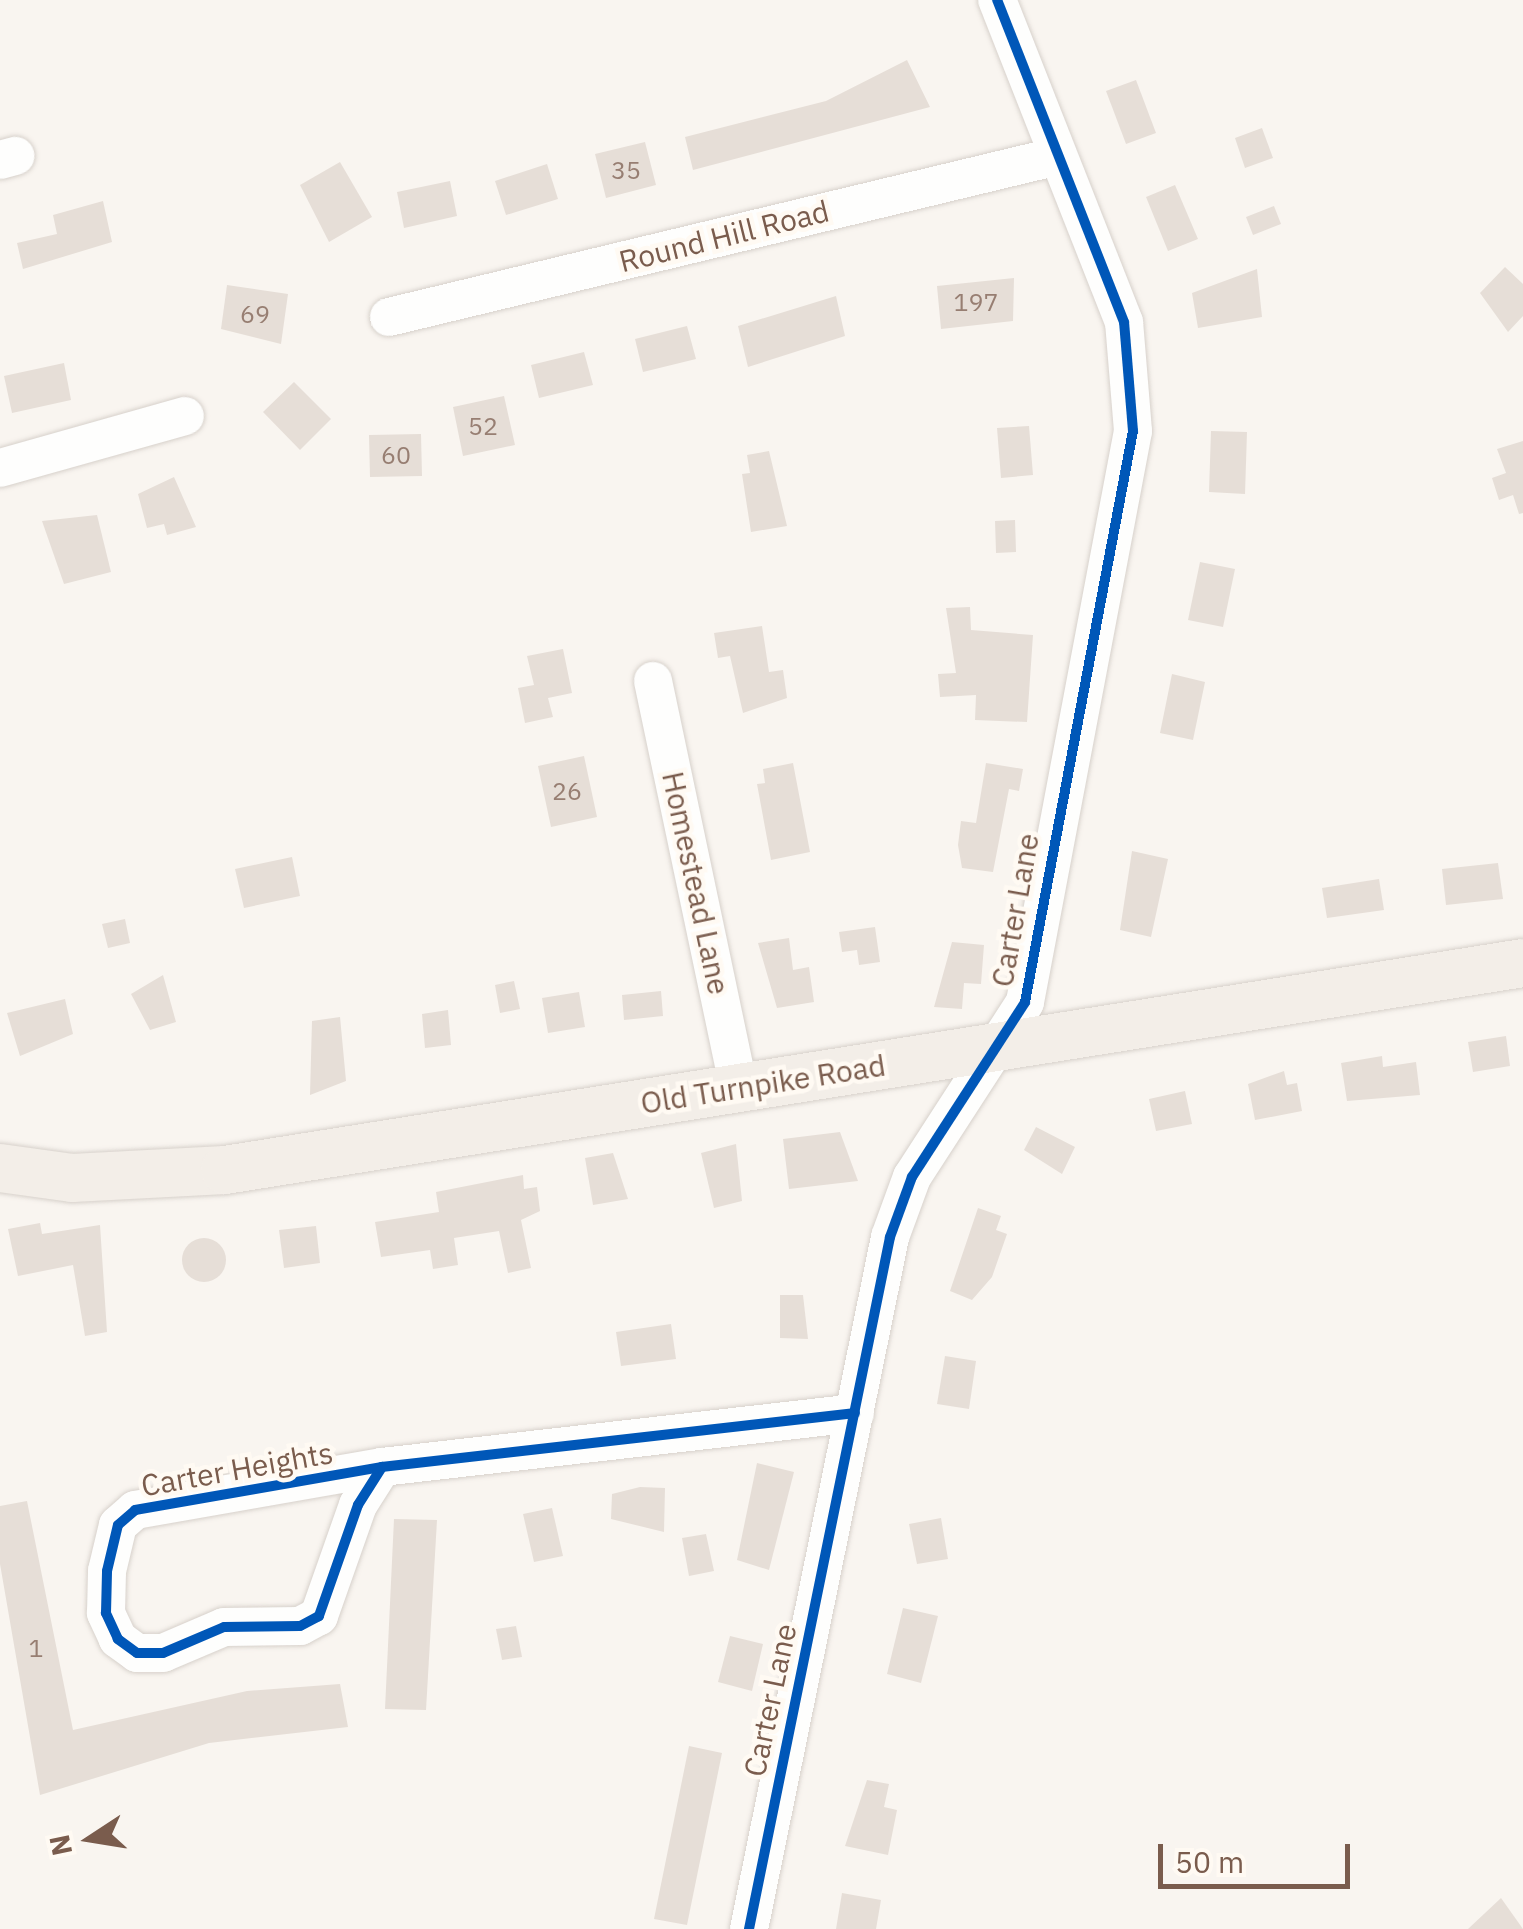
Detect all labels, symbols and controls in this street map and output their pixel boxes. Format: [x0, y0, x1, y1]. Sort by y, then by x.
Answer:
house number: 35 [611, 155, 641, 185]
street label: Round Hill Road [615, 193, 833, 279]
house number: 197 [954, 287, 998, 317]
house number: 69 [240, 299, 270, 329]
house number: 52 [468, 411, 498, 441]
house number: 60 [381, 440, 411, 470]
street label: Homestead Lane [655, 768, 737, 998]
house number: 26 [552, 776, 582, 806]
street label: Carter Lane [984, 830, 1046, 990]
street label: Old Turnpike Road [638, 1047, 888, 1121]
street label: Carter Heights [138, 1434, 336, 1504]
street label: Carter Lane [736, 1620, 804, 1780]
house number: 1 [29, 1633, 43, 1663]
north arrow [40, 1789, 140, 1889]
scale bar [1163, 1824, 1356, 1886]
text: N [40, 1832, 80, 1859]
text: 50 m [1175, 1842, 1244, 1881]

